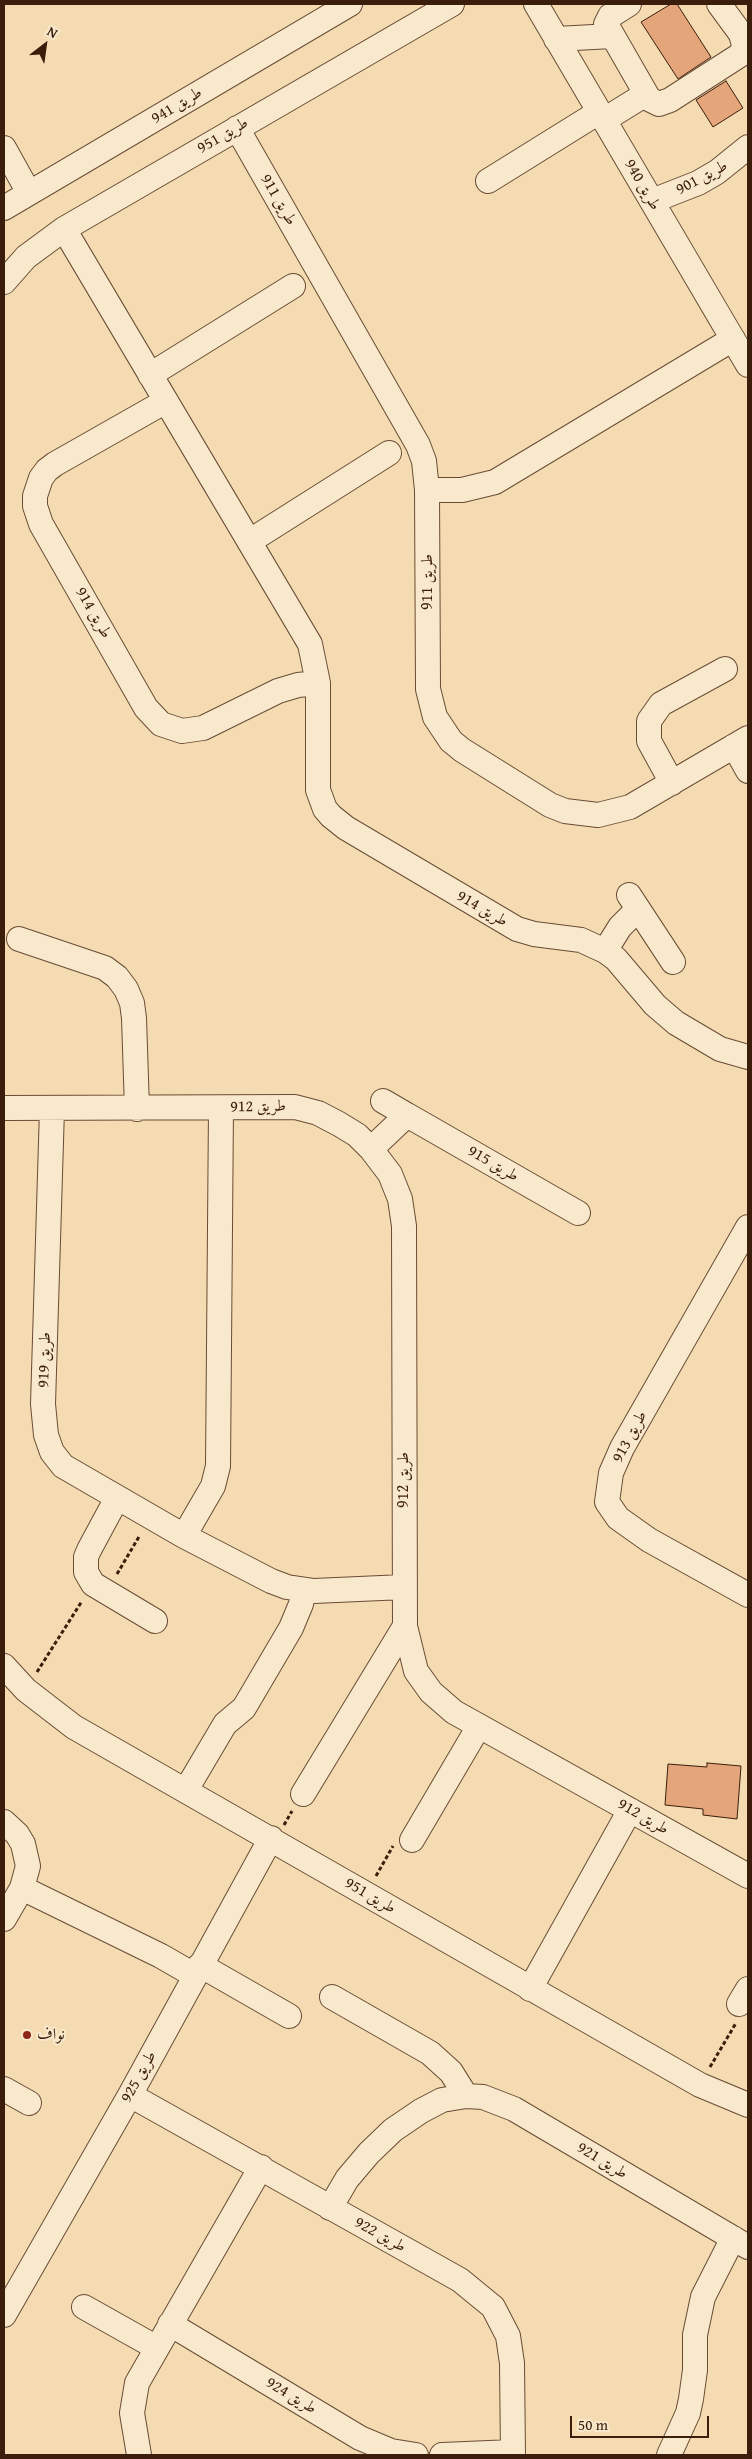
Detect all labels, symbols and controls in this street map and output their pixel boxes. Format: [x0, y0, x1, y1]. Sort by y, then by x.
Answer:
north arrow [20, 20, 70, 70]
text: N [43, 21, 62, 43]
street label: طريق 941 [148, 83, 206, 129]
street label: طريق 951 [194, 114, 252, 158]
street label: طريق 940 [620, 156, 664, 214]
street label: طريق 901 [673, 156, 731, 200]
street label: طريق 911 [256, 171, 300, 229]
street label: طريق 911 [418, 554, 438, 610]
street label: طريق 914 [71, 584, 115, 642]
street label: طريق 914 [453, 887, 511, 931]
street label: طريق 912 [230, 1097, 286, 1117]
street label: طريق 915 [464, 1142, 522, 1186]
street label: طريق 919 [34, 1332, 56, 1388]
street label: طريق 913 [608, 1408, 652, 1466]
street label: طريق 912 [394, 1452, 414, 1508]
street label: طريق 912 [614, 1795, 672, 1839]
street label: طريق 951 [341, 1874, 399, 1918]
place label: نواف [37, 2025, 65, 2045]
marker: نواف [21, 2029, 33, 2041]
street label: طريق 925 [117, 2048, 161, 2106]
street label: طريق 921 [573, 2138, 631, 2184]
street label: طريق 922 [351, 2213, 409, 2257]
street label: طريق 924 [262, 2373, 320, 2419]
scale bar [572, 2406, 711, 2438]
text: 50 m [578, 2414, 608, 2435]

